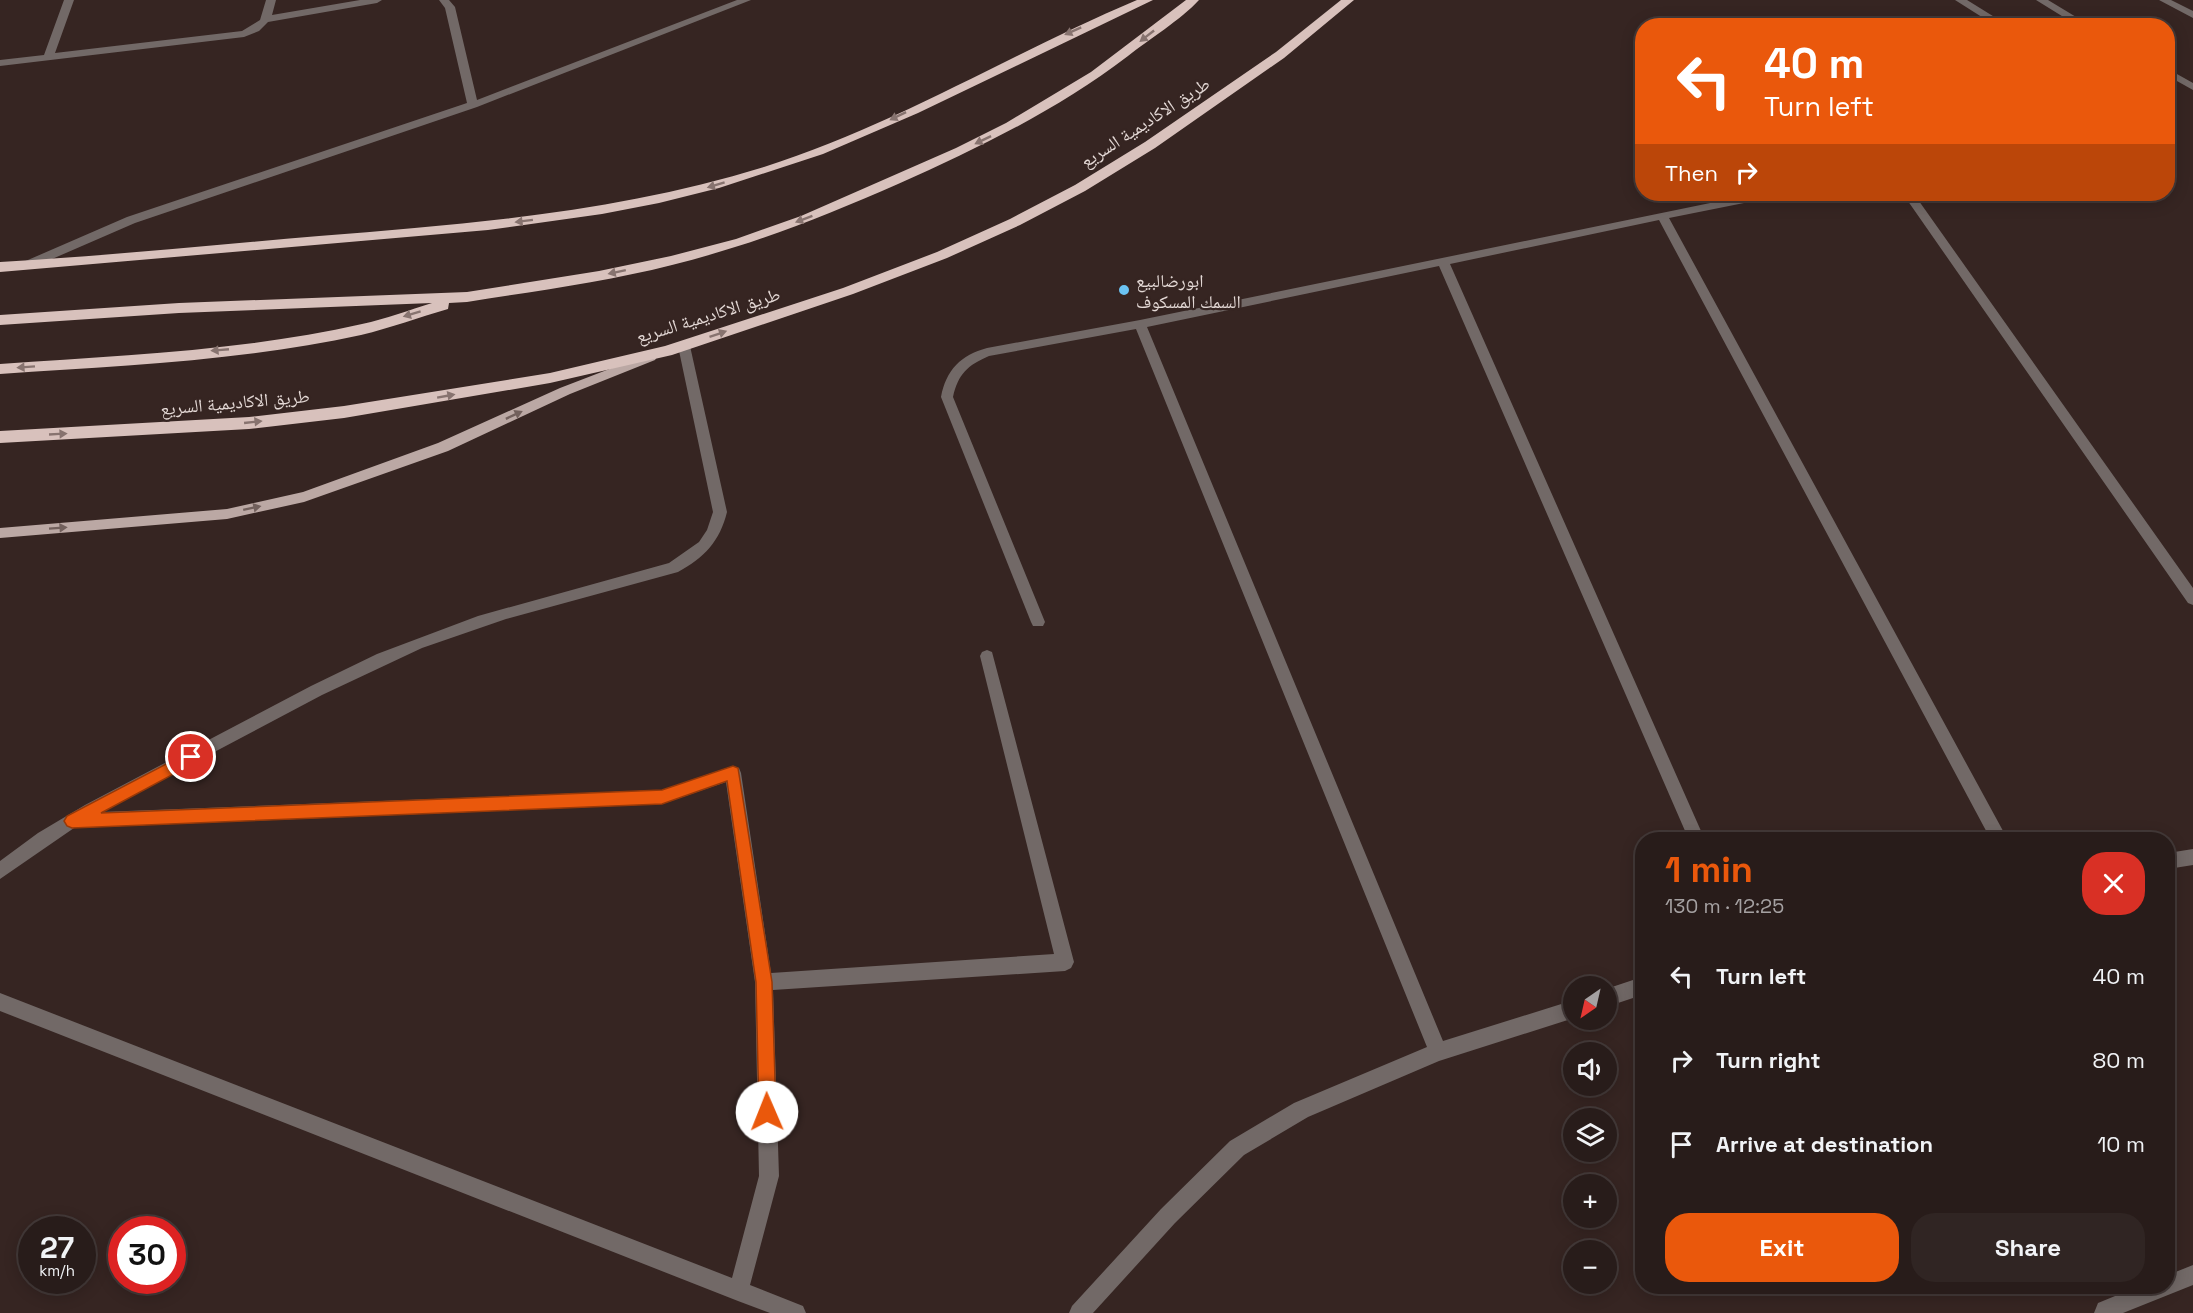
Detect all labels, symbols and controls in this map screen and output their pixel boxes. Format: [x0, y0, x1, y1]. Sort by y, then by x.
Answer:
one-way arrow [1065, 27, 1082, 36]
one-way arrow [1139, 30, 1155, 43]
text: 40 m [1764, 37, 1864, 90]
icon: left [1665, 42, 1743, 120]
street label: طريق الاكاديمية السريع [1076, 72, 1215, 173]
text: Turn left [1764, 89, 1874, 124]
one-way arrow [889, 112, 906, 121]
one-way arrow [974, 135, 991, 145]
icon: right [1730, 156, 1763, 189]
text: Then [1665, 159, 1718, 187]
one-way arrow [707, 181, 725, 190]
one-way arrow [795, 214, 813, 224]
one-way arrow [515, 216, 534, 226]
one-way arrow [608, 268, 626, 278]
place label: ابورضالبيع السمك المسكوف [1136, 269, 1241, 313]
street label: طريق الاكاديمية السريع [633, 282, 783, 349]
marker: ابورضالبيع السمك المسكوف [1117, 283, 1131, 297]
one-way arrow [402, 310, 420, 320]
one-way arrow [709, 329, 727, 339]
one-way arrow [211, 345, 230, 355]
one-way arrow [17, 362, 36, 372]
street label: طريق الاكاديمية السريع [160, 384, 311, 421]
one-way arrow [437, 391, 456, 400]
one-way arrow [506, 410, 523, 419]
one-way arrow [244, 418, 263, 427]
one-way arrow [49, 429, 68, 438]
one-way arrow [243, 503, 262, 512]
one-way arrow [49, 523, 68, 533]
pin [165, 731, 216, 782]
icon: arrive [174, 740, 207, 773]
text: 1 min [1665, 847, 1753, 893]
button: close [2082, 852, 2145, 915]
text: 130 m · 12:25 [1665, 893, 1784, 919]
icon: left [1665, 960, 1698, 993]
text: Turn left [1716, 962, 1806, 990]
text: 40 m [2093, 962, 2145, 990]
north arrow [1563, 976, 1617, 1030]
map controls [1563, 976, 1617, 1294]
button: sound [1563, 1042, 1617, 1096]
icon: right [1665, 1044, 1698, 1077]
text: Turn right [1716, 1046, 1821, 1074]
text: 80 m [2093, 1046, 2145, 1074]
position arrow [735, 1080, 799, 1144]
button: layers [1563, 1108, 1617, 1162]
icon: arrive [1665, 1128, 1698, 1161]
text: Arrive at destination [1716, 1130, 1933, 1158]
text: 10 m [2097, 1130, 2145, 1158]
button: + [1563, 1174, 1617, 1228]
button: Exit [1665, 1213, 1899, 1282]
button: Share [1911, 1213, 2145, 1282]
speed limit sign: 30 [108, 1216, 186, 1294]
text: 27 [40, 1228, 74, 1267]
button: − [1563, 1240, 1617, 1294]
text: km/h [39, 1261, 75, 1280]

